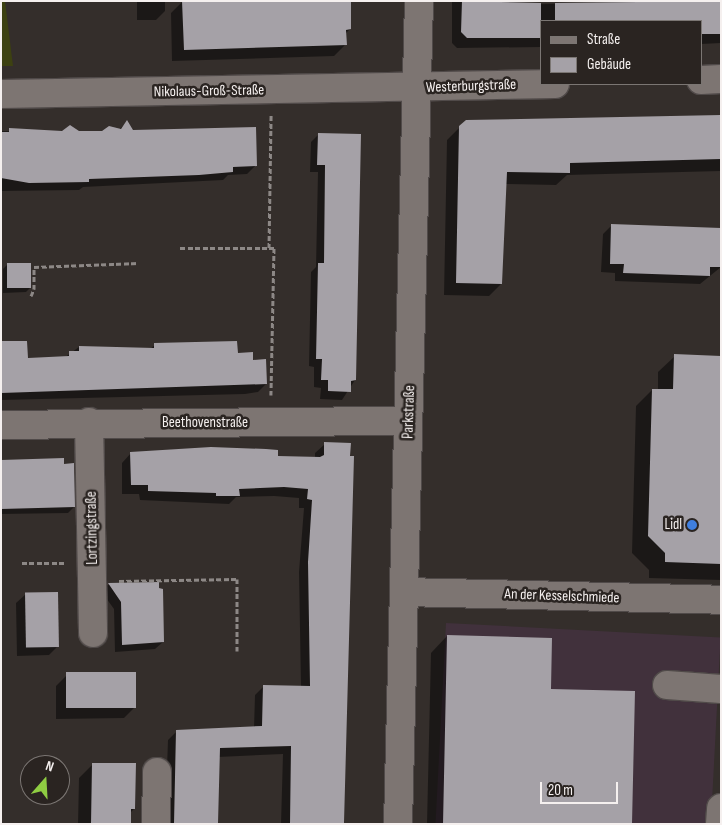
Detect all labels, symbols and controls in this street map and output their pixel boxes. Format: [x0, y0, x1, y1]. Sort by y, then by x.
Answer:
legend [540, 20, 702, 85]
text: Straße [587, 30, 620, 49]
text: Gebäude [587, 55, 631, 74]
street label: Westerburgstraße [426, 75, 516, 97]
street label: Nikolaus-Groß-Straße [154, 81, 264, 101]
street label: Parkstraße [399, 385, 419, 439]
street label: Beethovenstraße [162, 414, 248, 432]
street label: Lortzingstraße [82, 491, 102, 565]
place label: Lidl [665, 516, 682, 534]
marker: Lidl [686, 519, 698, 531]
street label: An der Kesselschmiede [504, 585, 620, 607]
north arrow [20, 755, 70, 805]
text: N [43, 757, 56, 776]
scale bar [542, 772, 620, 804]
text: 20 m [548, 781, 573, 800]

